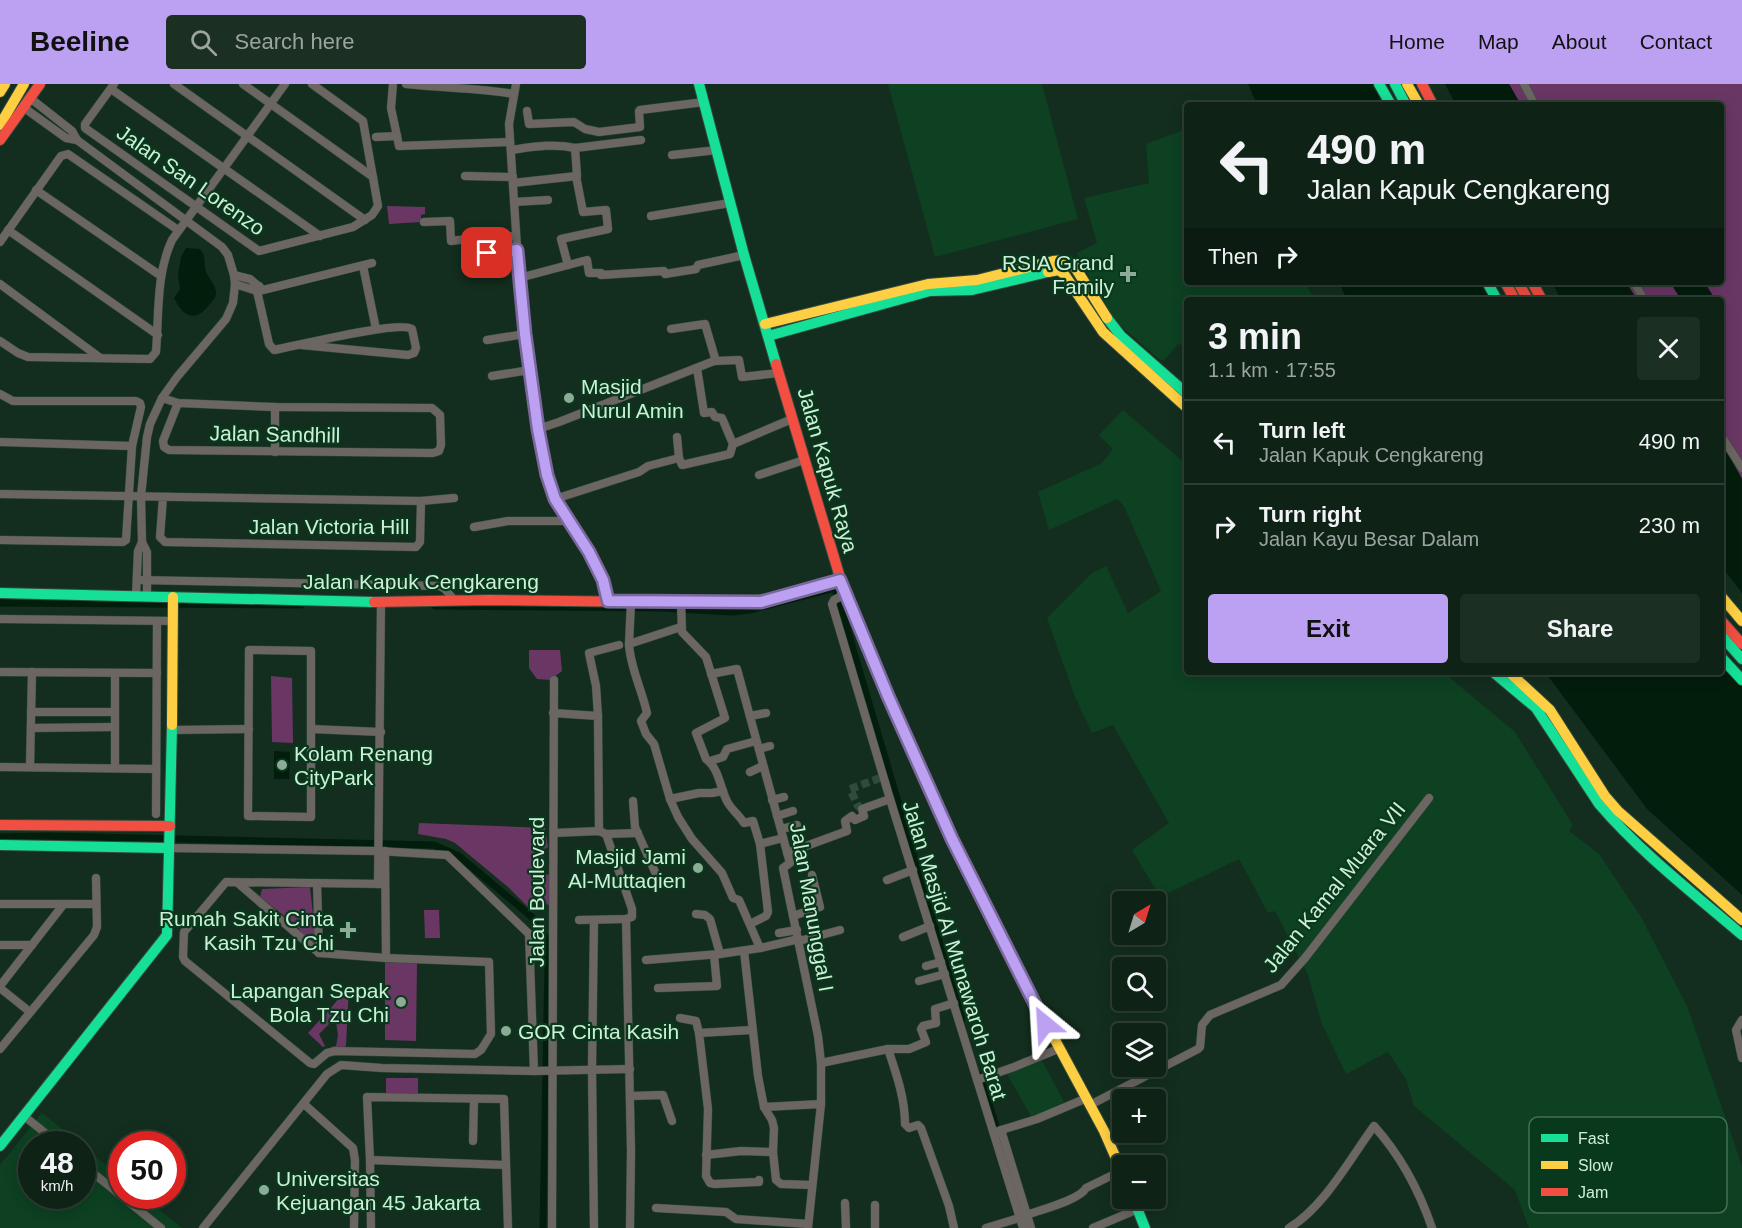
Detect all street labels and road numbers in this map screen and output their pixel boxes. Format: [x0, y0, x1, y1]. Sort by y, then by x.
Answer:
street label: Jalan San Lorenzo [113, 120, 269, 240]
street label: Jalan Kapuk Raya [793, 385, 863, 555]
street label: Jalan Sandhill [209, 421, 341, 447]
street label: Jalan Victoria Hill [249, 515, 409, 538]
street label: Jalan Kapuk Cengkareng [303, 570, 539, 593]
street label: Jalan Kamal Muara VII [1258, 797, 1410, 977]
street label: Jalan Masjid Al Munawaroh Barat [898, 798, 1012, 1103]
street label: Jalan Boulevard [525, 817, 548, 967]
street label: Jalan Manunggal I [786, 820, 838, 994]

